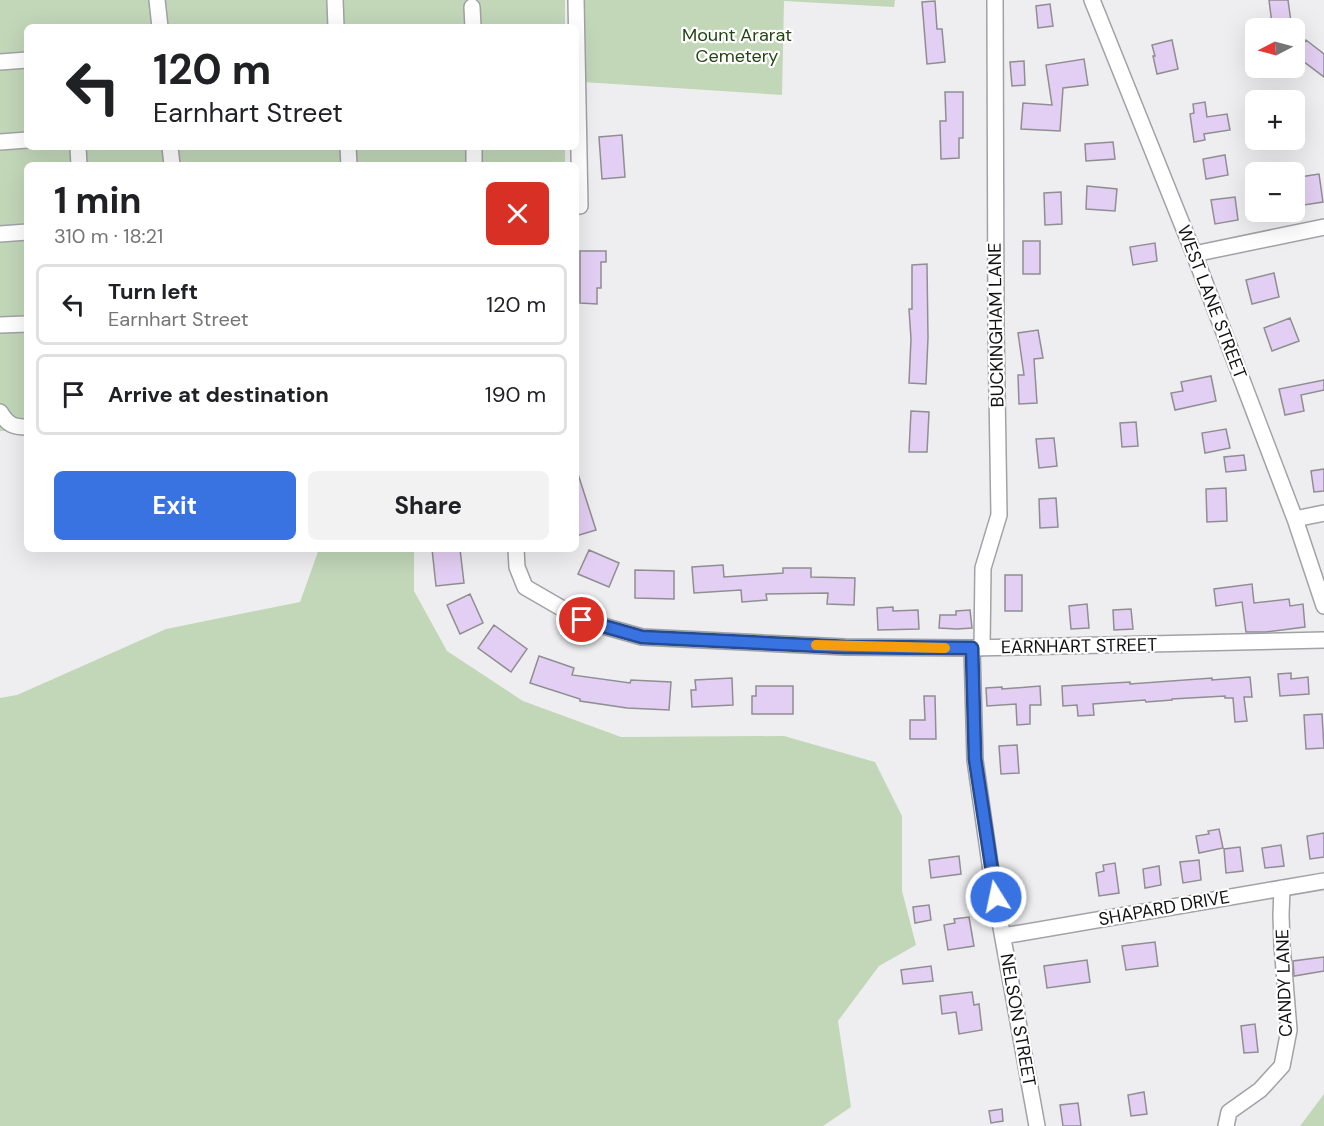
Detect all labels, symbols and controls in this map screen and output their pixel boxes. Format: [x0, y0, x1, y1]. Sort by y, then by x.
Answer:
north arrow [1245, 18, 1305, 78]
map controls [1245, 18, 1305, 222]
park label: Mount Ararat Cemetery [682, 23, 792, 68]
text: 120 m [153, 42, 271, 97]
icon: left [54, 48, 132, 126]
button: + [1245, 90, 1305, 150]
text: Earnhart Street [153, 95, 343, 130]
button: − [1245, 162, 1305, 222]
text: 1 min [54, 177, 142, 224]
button: close [486, 182, 549, 245]
street label: WEST LANE STREET [1172, 222, 1252, 382]
text: 310 m · 18:21 [54, 223, 163, 249]
street label: BUCKINGHAM LANE [983, 243, 1009, 407]
text: Turn left [108, 277, 198, 306]
icon: left [57, 288, 90, 321]
text: 120 m [486, 290, 546, 319]
text: Earnhart Street [108, 306, 249, 332]
icon: arrive [57, 378, 90, 411]
text: Arrive at destination [108, 380, 329, 409]
text: 190 m [485, 380, 546, 409]
button: Exit [54, 471, 296, 540]
button: Share [308, 471, 549, 540]
pin [556, 594, 607, 645]
icon: arrive [565, 603, 598, 636]
street label: EARNHART STREET [1001, 633, 1157, 659]
position arrow [964, 865, 1028, 929]
street label: SHAPARD DRIVE [1097, 885, 1231, 931]
street label: CANDY LANE [1270, 929, 1298, 1037]
street label: NELSON STREET [995, 952, 1041, 1088]

